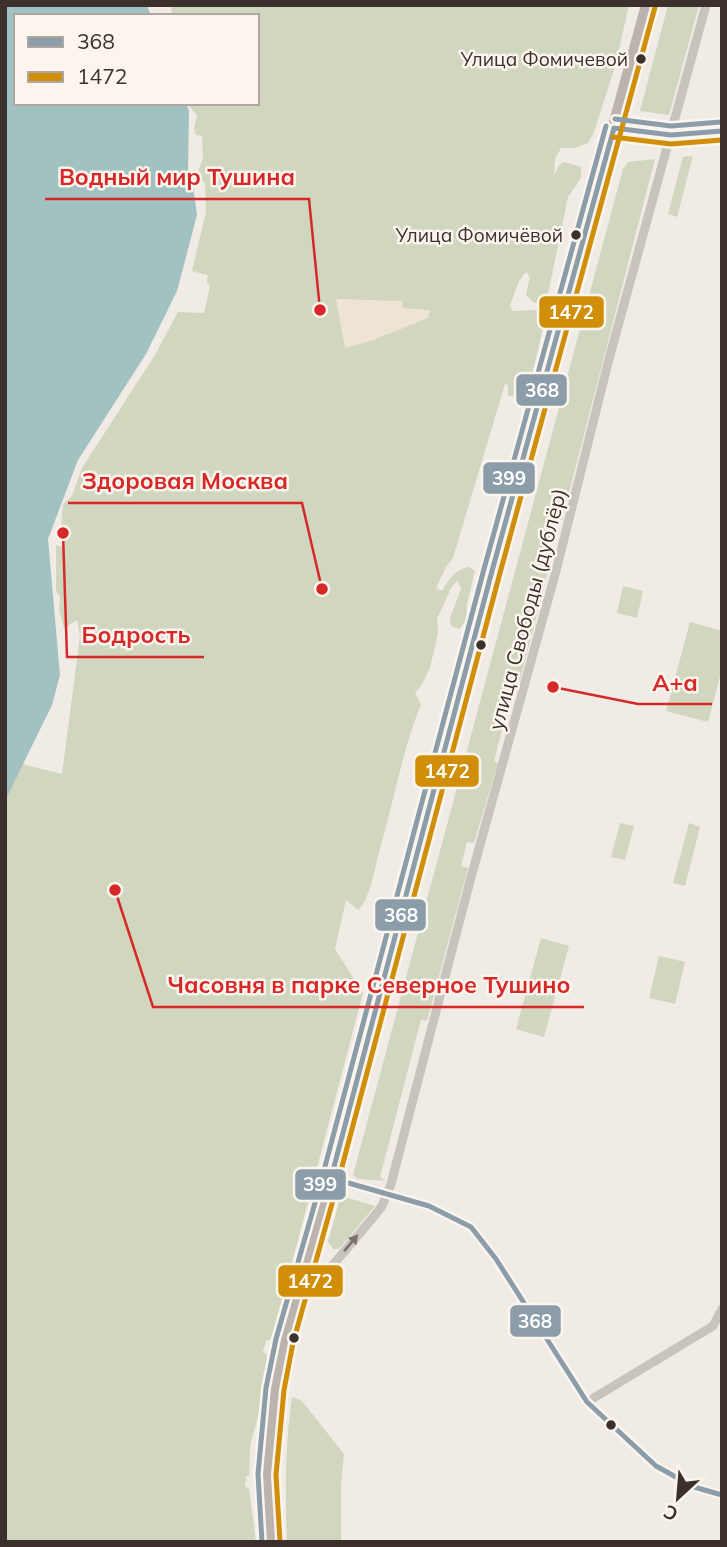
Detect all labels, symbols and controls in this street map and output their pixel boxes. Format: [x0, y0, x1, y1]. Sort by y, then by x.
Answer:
legend [14, 14, 259, 105]
text: 368 [77, 28, 115, 54]
place label: Улица Фомичевой [460, 47, 628, 71]
marker: Улица Фомичевой [634, 52, 648, 66]
text: 1472 [77, 63, 127, 89]
callout: Водный мир Тушина [45, 155, 309, 199]
text: Водный мир Тушина [59, 162, 295, 191]
place label: Улица Фомичёвой [395, 223, 563, 247]
marker: Улица Фомичёвой [569, 228, 583, 242]
line badge: 1472 [538, 295, 605, 329]
text: 1472 [548, 300, 594, 324]
line badge: 368 [515, 373, 568, 407]
text: 368 [525, 378, 559, 402]
callout: Здоровая Москва [68, 459, 302, 503]
line badge: 399 [482, 461, 536, 495]
text: Здоровая Москва [82, 466, 288, 495]
text: 399 [492, 466, 526, 490]
street label: улица Свободы (дублёр) [482, 485, 572, 733]
callout: Бодрость [67, 613, 204, 657]
text: Бодрость [82, 620, 190, 649]
unlabelled marker [474, 638, 488, 652]
callout: А+а [638, 660, 712, 704]
text: А+а [652, 668, 698, 697]
line badge: 1472 [414, 754, 480, 788]
text: 1472 [424, 759, 470, 783]
line badge: 368 [374, 898, 427, 932]
text: 368 [384, 903, 418, 927]
callout: Часовня в парке Северное Тушино [153, 963, 584, 1007]
text: Часовня в парке Северное Тушино [168, 970, 570, 999]
line badge: 399 [294, 1168, 347, 1201]
text: 399 [303, 1172, 337, 1196]
one-way arrow [343, 1235, 358, 1252]
line badge: 1472 [277, 1264, 344, 1298]
text: 1472 [287, 1269, 333, 1293]
line badge: 368 [509, 1304, 562, 1338]
text: 368 [518, 1309, 552, 1333]
unlabelled marker [287, 1331, 301, 1345]
unlabelled marker [604, 1418, 618, 1432]
north arrow [643, 1463, 713, 1533]
text: С [659, 1500, 682, 1527]

